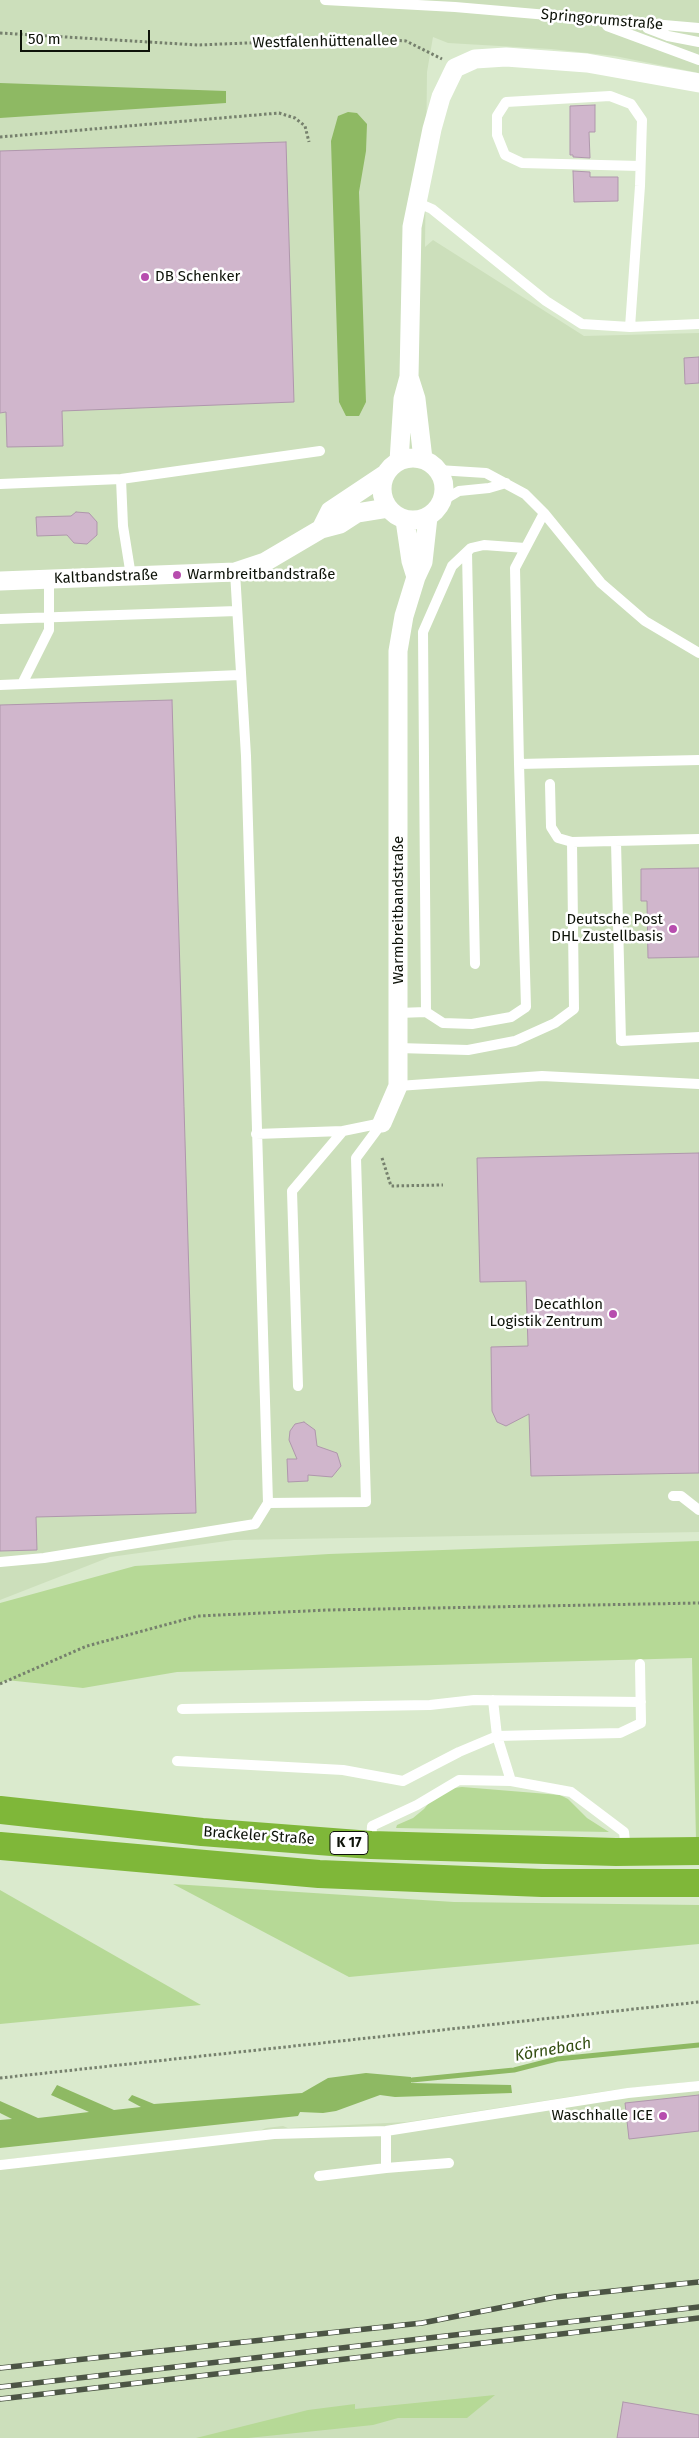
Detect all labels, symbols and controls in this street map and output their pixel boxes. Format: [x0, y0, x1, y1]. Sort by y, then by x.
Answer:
street label: Springorumstraße [540, 6, 664, 34]
scale bar [22, 20, 152, 52]
text: 50 m [28, 30, 61, 48]
street label: Westfalenhüttenallee [252, 32, 398, 52]
place label: DB Schenker [155, 268, 240, 286]
marker: DB Schenker [139, 271, 151, 283]
street label: Kaltbandstraße [54, 566, 158, 588]
place label: Warmbreitbandstraße [187, 566, 335, 584]
marker: Warmbreitbandstraße [171, 569, 183, 581]
street label: Warmbreitbandstraße [390, 836, 408, 984]
place label: Deutsche Post DHL Zustellbasis [551, 911, 663, 946]
marker: Deutsche Post DHL Zustellbasis [667, 923, 679, 935]
place label: Decathlon Logistik Zentrum [490, 1296, 603, 1331]
marker: Decathlon Logistik Zentrum [607, 1308, 619, 1320]
street label: Brackeler Straße [203, 1823, 315, 1849]
road number: K 17 [330, 1832, 368, 1855]
water label: Körnebach [513, 2034, 593, 2066]
place label: Waschhalle ICE [552, 2107, 653, 2125]
marker: Waschhalle ICE [657, 2110, 669, 2122]

